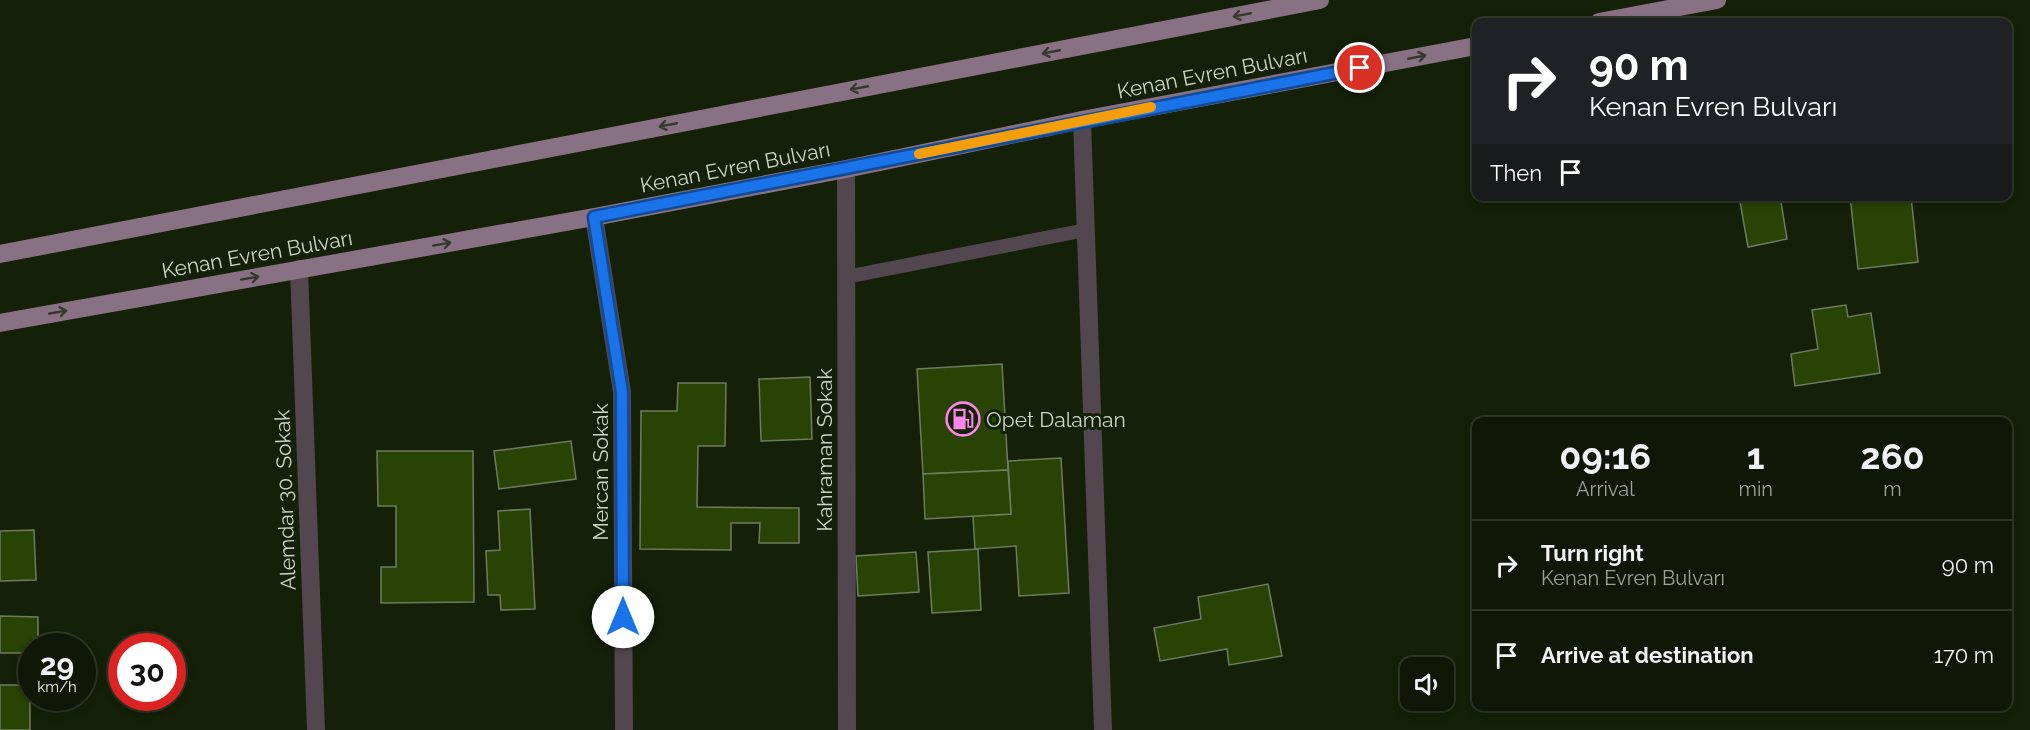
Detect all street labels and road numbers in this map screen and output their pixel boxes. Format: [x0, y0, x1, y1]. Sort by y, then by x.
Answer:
street label: Kenan Evren Bulvarı [1115, 42, 1309, 104]
street label: Kenan Evren Bulvarı [638, 136, 832, 198]
street label: Kenan Evren Bulvarı [160, 225, 354, 283]
street label: Kahraman Sokak [812, 368, 837, 532]
street label: Mercan Sokak [588, 403, 613, 541]
street label: Alemdar 30. Sokak [269, 409, 301, 591]

